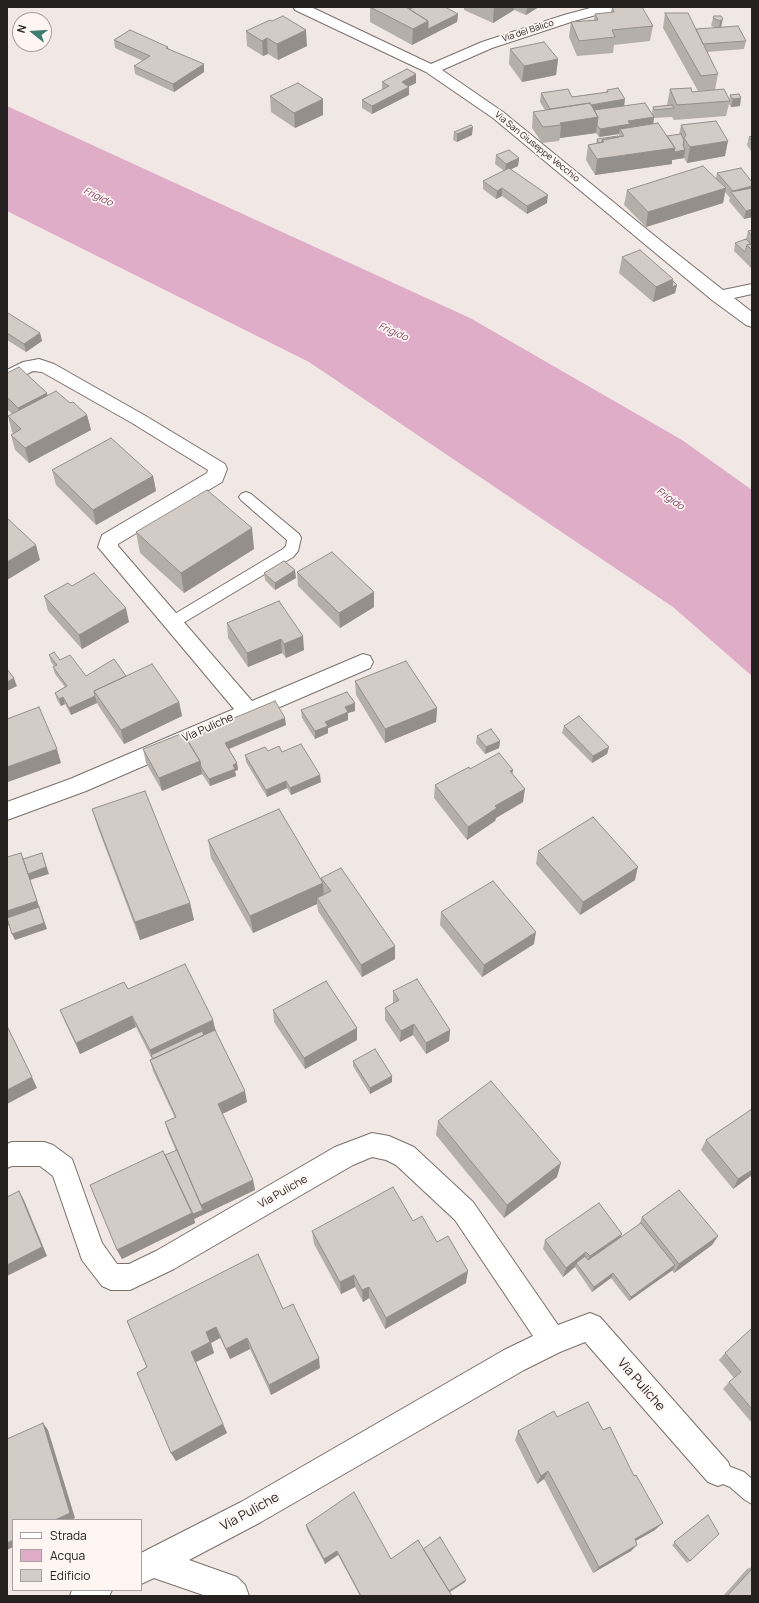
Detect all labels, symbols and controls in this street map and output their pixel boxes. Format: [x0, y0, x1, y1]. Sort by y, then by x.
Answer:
north arrow [12, 12, 52, 52]
street label: Via del Balico [501, 18, 555, 44]
text: N [13, 23, 29, 35]
street label: Via San Giuseppe Vecchio [492, 109, 582, 185]
water label: Frigido [81, 185, 115, 209]
water label: Frigido [376, 320, 410, 344]
water label: Frigido [654, 485, 686, 513]
street label: Via Puliche [180, 711, 236, 745]
street label: Via Puliche [256, 1173, 310, 1211]
street label: Via Puliche [614, 1356, 668, 1414]
street label: Via Puliche [218, 1490, 282, 1534]
legend [12, 1519, 142, 1591]
text: Strada [50, 1527, 87, 1544]
text: Acqua [50, 1547, 85, 1564]
text: Edificio [50, 1567, 90, 1584]

